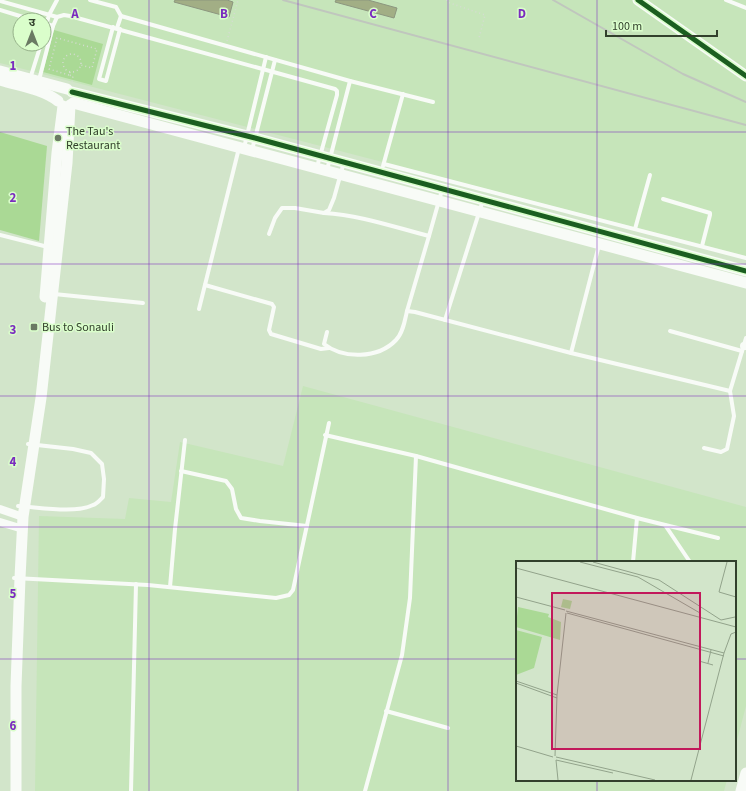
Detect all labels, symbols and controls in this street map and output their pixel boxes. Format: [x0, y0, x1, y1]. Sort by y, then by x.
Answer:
text: A [70, 5, 79, 23]
text: B [220, 5, 228, 23]
text: C [369, 5, 377, 23]
text: D [518, 5, 526, 23]
north arrow [12, 12, 52, 52]
scale bar [606, 12, 717, 38]
text: उ [29, 15, 36, 30]
text: 100 m [612, 18, 642, 35]
text: 1 [10, 57, 17, 75]
place label: The Tau's Restaurant [66, 123, 120, 154]
marker: The Tau's Restaurant [53, 133, 63, 143]
text: 2 [10, 189, 17, 207]
place label: Bus to Sonauli [42, 319, 114, 336]
text: 3 [10, 321, 17, 339]
marker: Bus to Sonauli [29, 322, 39, 332]
text: 4 [10, 453, 17, 471]
inset map [516, 561, 736, 781]
text: 5 [10, 585, 17, 603]
text: 6 [10, 717, 17, 735]

